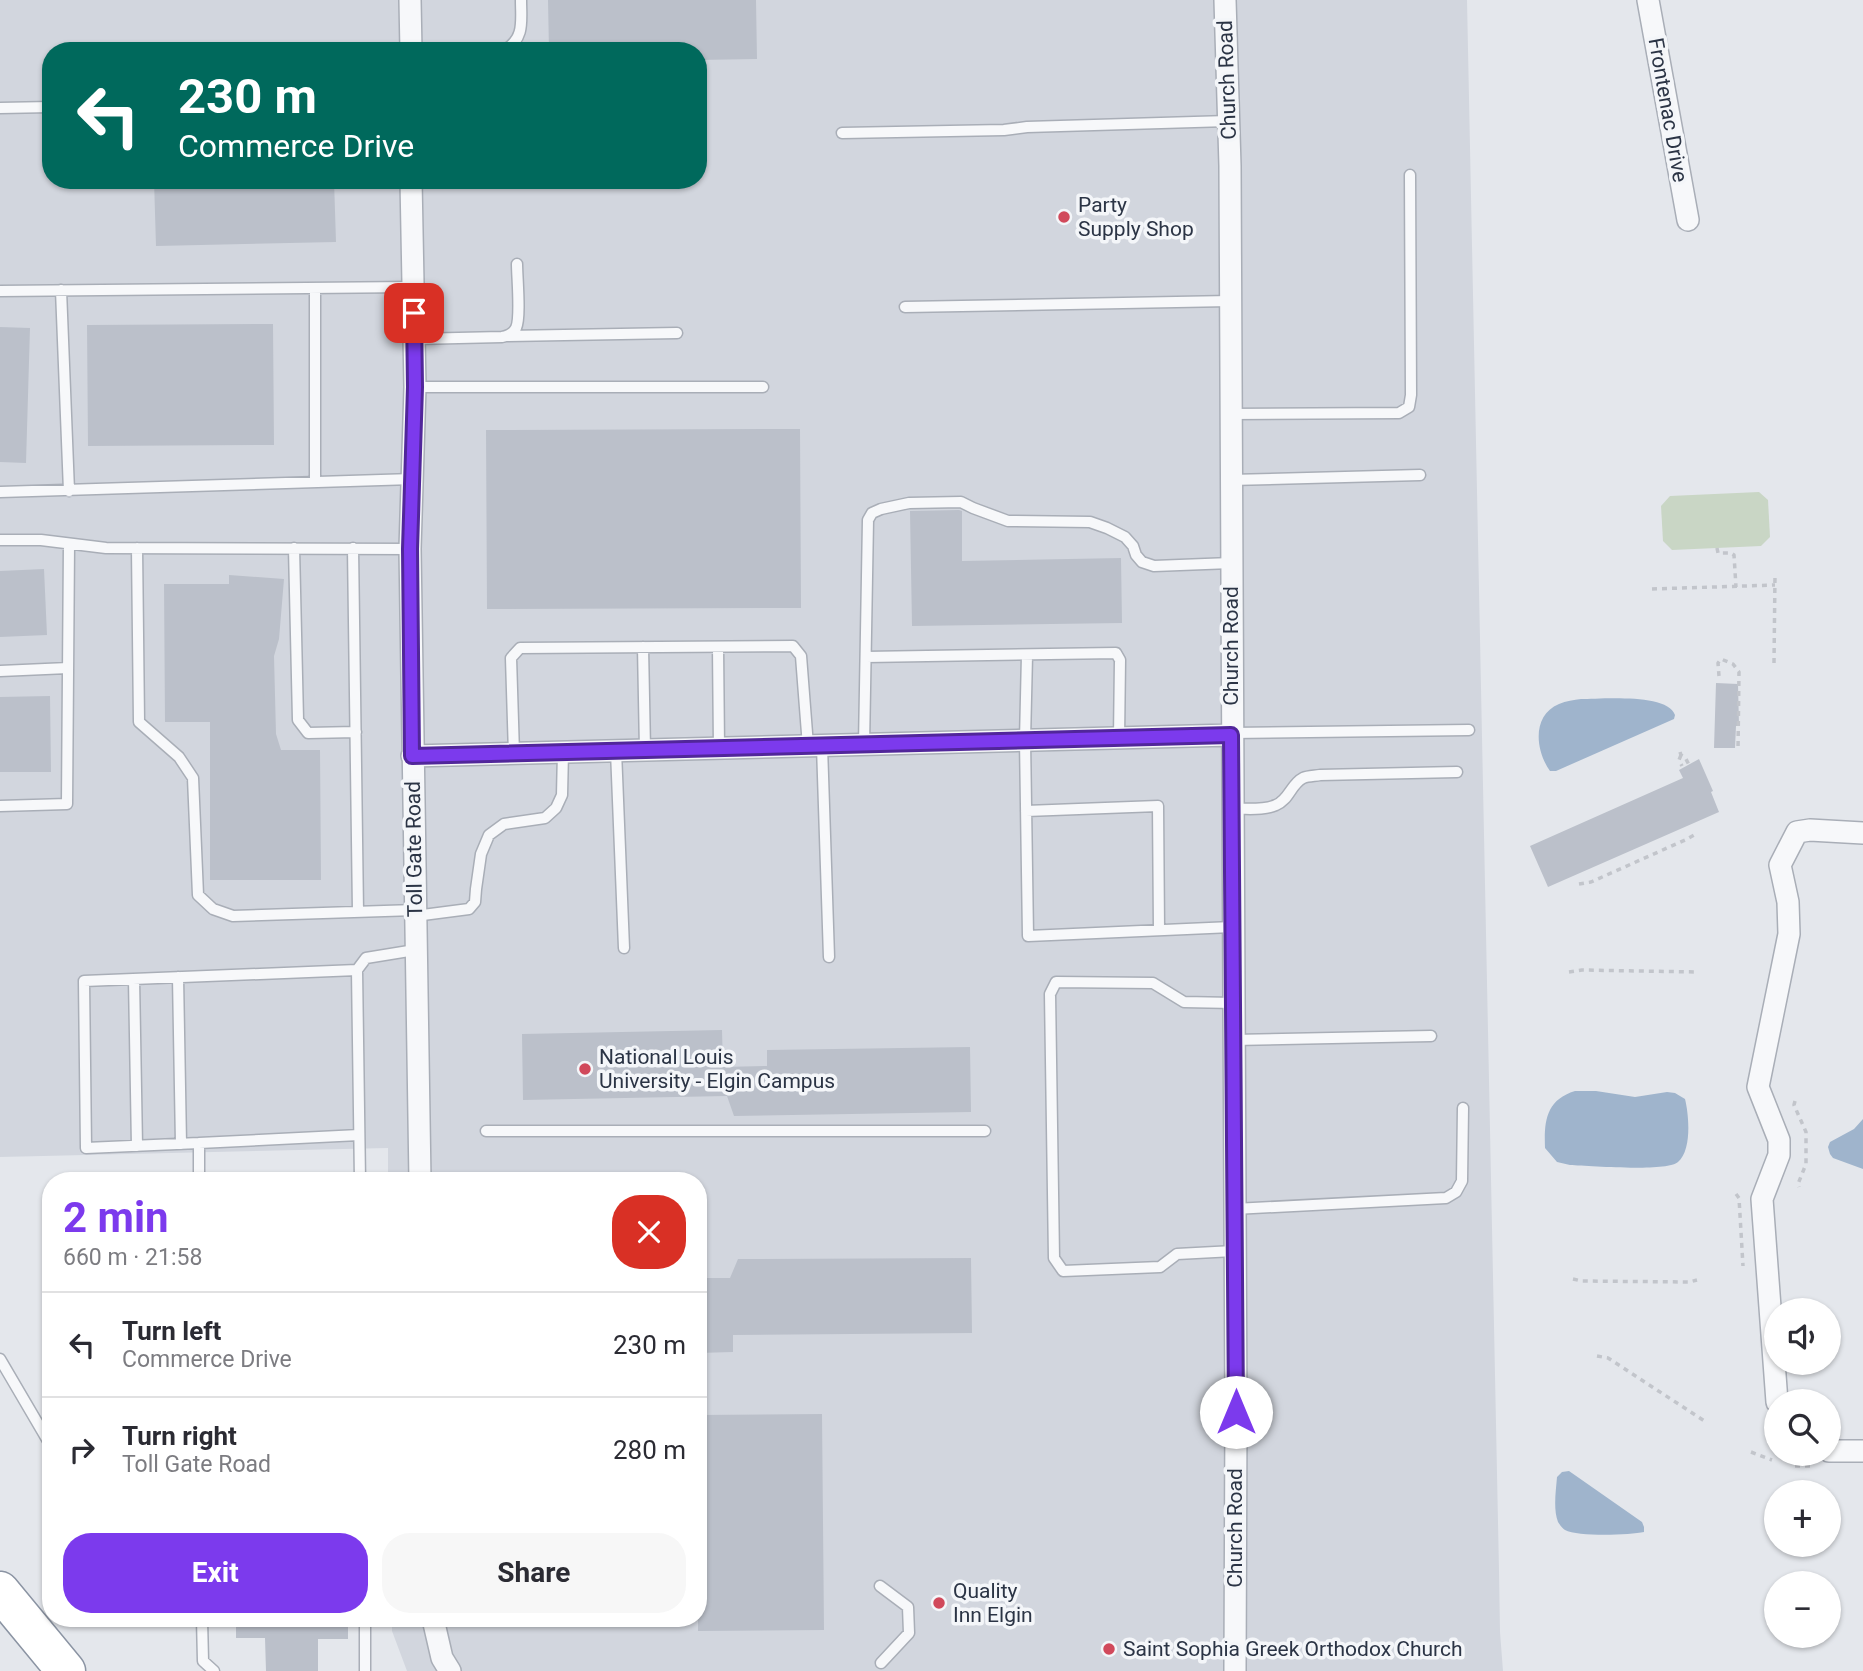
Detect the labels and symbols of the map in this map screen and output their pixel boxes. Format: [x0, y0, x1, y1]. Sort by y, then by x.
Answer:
street label: Church Road [1213, 20, 1241, 140]
street label: Frontenac Drive [1643, 36, 1693, 184]
place label: Party Supply Shop [1078, 193, 1194, 241]
marker: Party Supply Shop [1056, 209, 1072, 225]
pin [384, 283, 444, 343]
street label: Church Road [1219, 586, 1243, 706]
street label: Toll Gate Road [401, 781, 427, 917]
place label: National Louis University - Elgin Campus [599, 1045, 835, 1093]
marker: National Louis University - Elgin Campus [577, 1061, 593, 1077]
position arrow [1199, 1375, 1273, 1449]
street label: Church Road [1223, 1468, 1247, 1588]
place label: Quality Inn Elgin [953, 1579, 1033, 1627]
marker: Quality Inn Elgin [931, 1595, 947, 1611]
place label: Saint Sophia Greek Orthodox Church [1123, 1637, 1463, 1661]
marker: Saint Sophia Greek Orthodox Church [1101, 1641, 1117, 1657]

